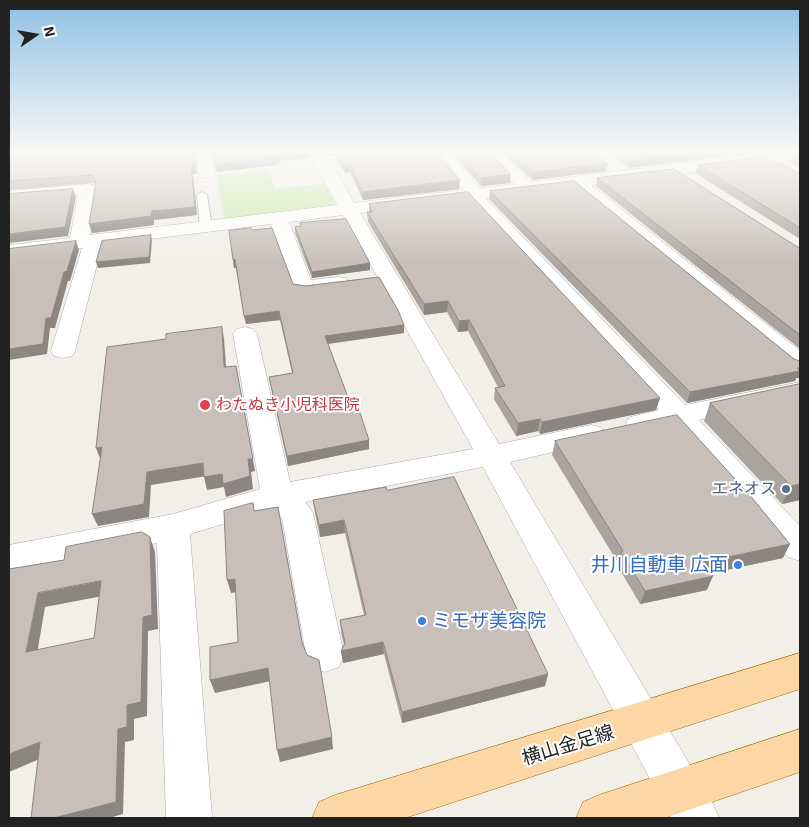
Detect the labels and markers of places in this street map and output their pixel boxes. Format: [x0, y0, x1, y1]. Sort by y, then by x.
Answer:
place label: わたぬき小児科医院 [216, 395, 360, 415]
marker: わたぬき小児科医院 [198, 398, 212, 412]
place label: エネオス [712, 479, 776, 499]
marker: エネオス [780, 483, 792, 495]
place label: 井川自動車 広面 [591, 554, 728, 576]
marker: 井川自動車 広面 [732, 559, 744, 571]
place label: ミモザ美容院 [432, 610, 546, 632]
marker: ミモザ美容院 [416, 615, 428, 627]

